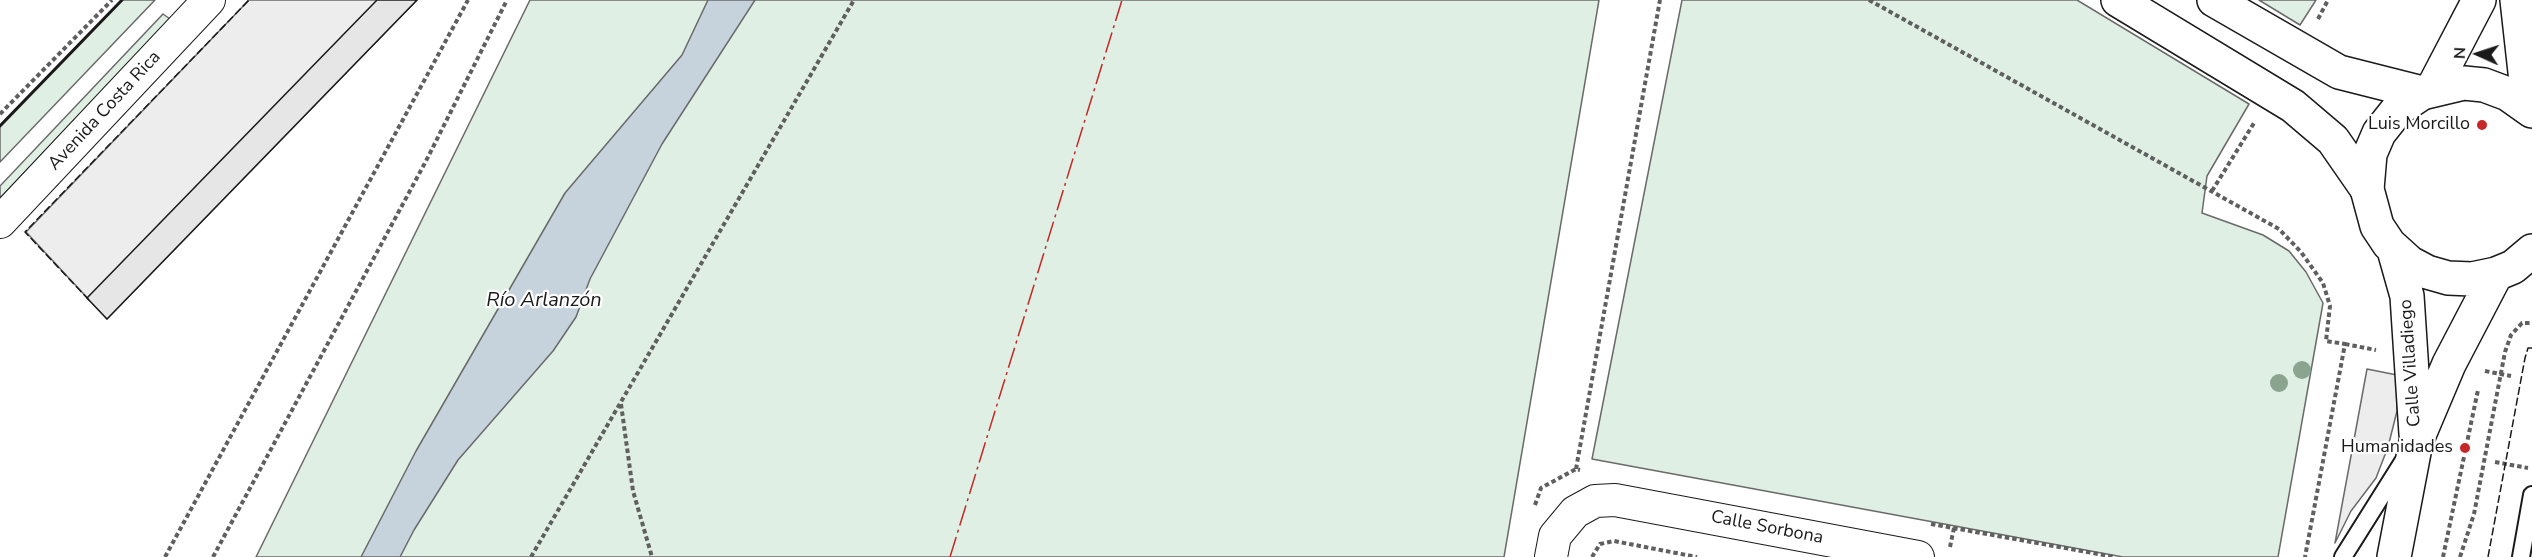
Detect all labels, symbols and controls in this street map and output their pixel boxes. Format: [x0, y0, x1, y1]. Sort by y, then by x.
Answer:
north arrow [2448, 24, 2508, 84]
street label: Avenida Costa Rica [44, 47, 166, 175]
text: N [2449, 47, 2471, 60]
place label: Luis Morcillo [2368, 114, 2470, 136]
marker: Luis Morcillo [2475, 118, 2489, 132]
water label: Río Arlanzón [486, 289, 602, 313]
street label: Calle Villadiego [2396, 299, 2426, 427]
place label: Humanidades [2341, 437, 2453, 459]
marker: Humanidades [2458, 441, 2472, 455]
street label: Calle Sorbona [1709, 507, 1825, 549]

